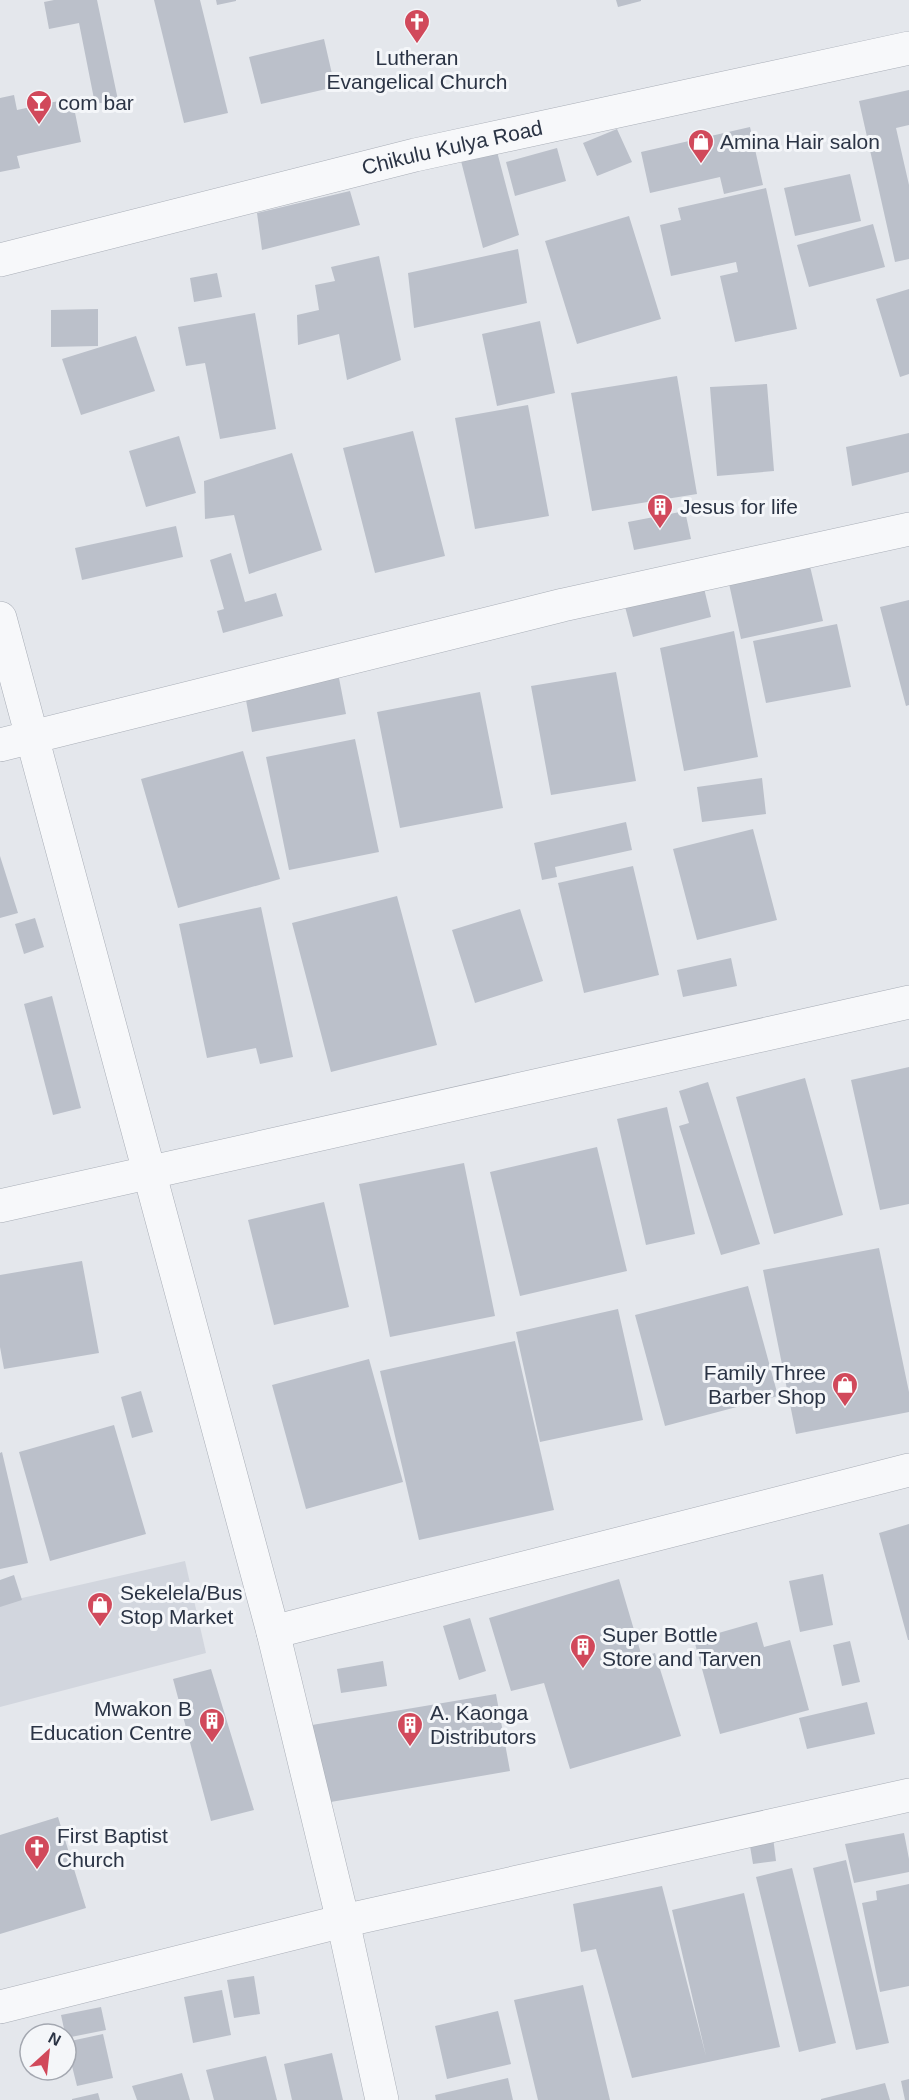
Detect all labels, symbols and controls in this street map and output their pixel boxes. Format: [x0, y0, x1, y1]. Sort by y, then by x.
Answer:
church icon: Lutheran Evangelical Church [402, 7, 432, 45]
place label: Lutheran Evangelical Church [327, 46, 507, 93]
bar icon: com bar [24, 88, 54, 126]
place label: com bar [58, 91, 134, 114]
street label: Chikulu Kulya Road [359, 116, 545, 179]
shop icon: Amina Hair salon [686, 127, 716, 165]
place label: Amina Hair salon [720, 130, 880, 153]
building icon: Jesus for life [645, 492, 675, 530]
place label: Jesus for life [680, 495, 798, 518]
place label: Family Three Barber Shop [704, 1361, 826, 1408]
shop icon: Family Three Barber Shop [830, 1370, 860, 1408]
place label: Sekelela/Bus Stop Market [120, 1581, 243, 1628]
shop icon: Sekelela/Bus Stop Market [85, 1590, 115, 1628]
place label: Super Bottle Store and Tarven [602, 1623, 762, 1670]
building icon: Super Bottle Store and Tarven [568, 1632, 598, 1670]
place label: Mwakon B Education Centre [30, 1697, 192, 1744]
place label: A. Kaonga Distributors [430, 1701, 536, 1748]
building icon: Mwakon B Education Centre [197, 1706, 227, 1744]
building icon: A. Kaonga Distributors [395, 1710, 425, 1748]
place label: First Baptist Church [57, 1824, 168, 1871]
church icon: First Baptist Church [22, 1833, 52, 1871]
north arrow [18, 2022, 78, 2082]
text: N [46, 2029, 64, 2049]

